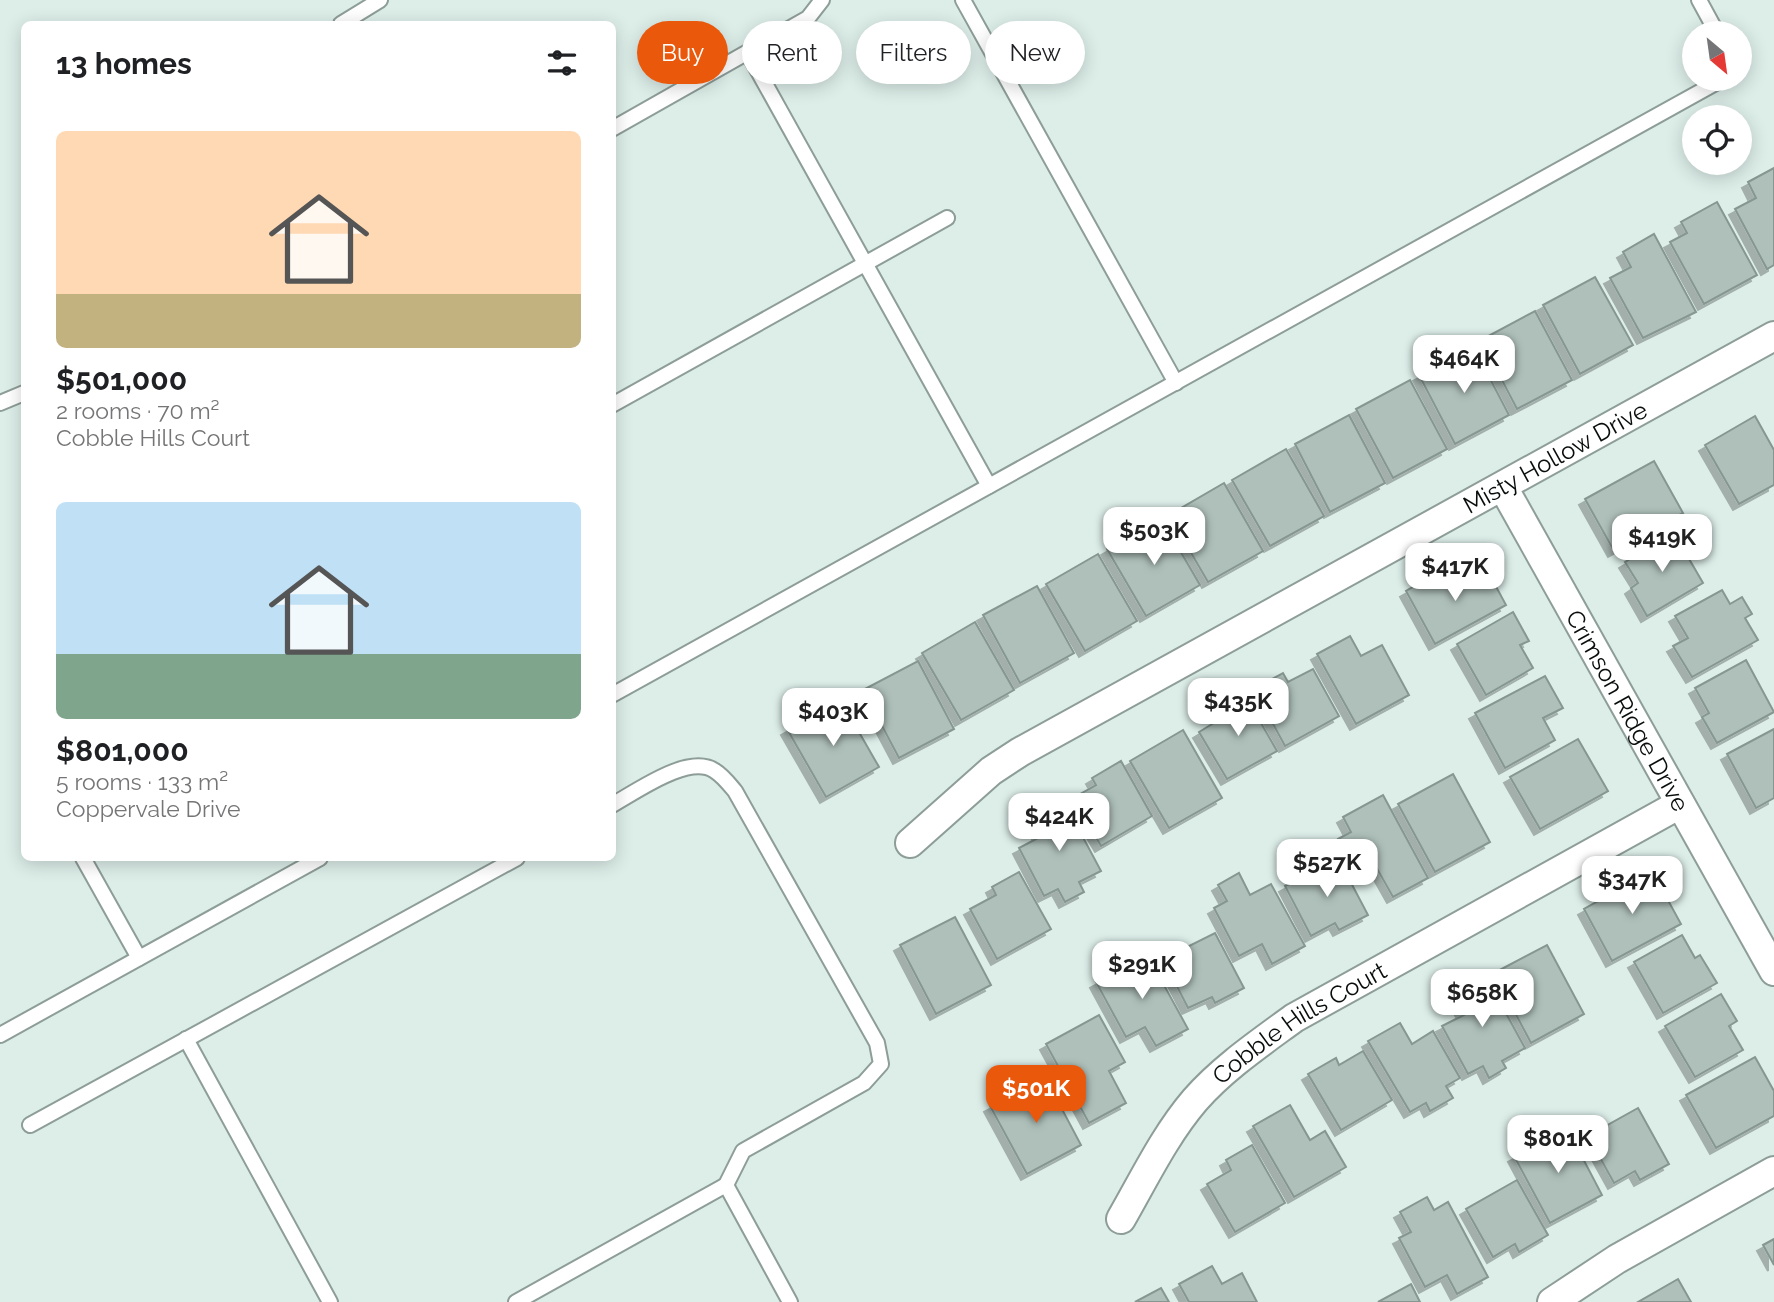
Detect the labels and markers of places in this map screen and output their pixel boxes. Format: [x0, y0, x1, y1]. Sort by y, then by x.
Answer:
pin: $464K [1415, 336, 1513, 395]
pin: $503K [1105, 508, 1203, 567]
pin: $419K [1613, 514, 1711, 574]
pin: $417K [1406, 544, 1504, 603]
pin: $435K [1189, 678, 1287, 738]
pin: $403K [784, 688, 882, 748]
pin: $424K [1010, 794, 1108, 853]
pin: $527K [1278, 839, 1376, 899]
pin: $347K [1583, 856, 1681, 916]
pin: $291K [1093, 942, 1191, 1001]
pin: $658K [1433, 970, 1531, 1029]
pin: $501K [987, 1066, 1085, 1125]
pin: $801K [1509, 1116, 1607, 1175]

